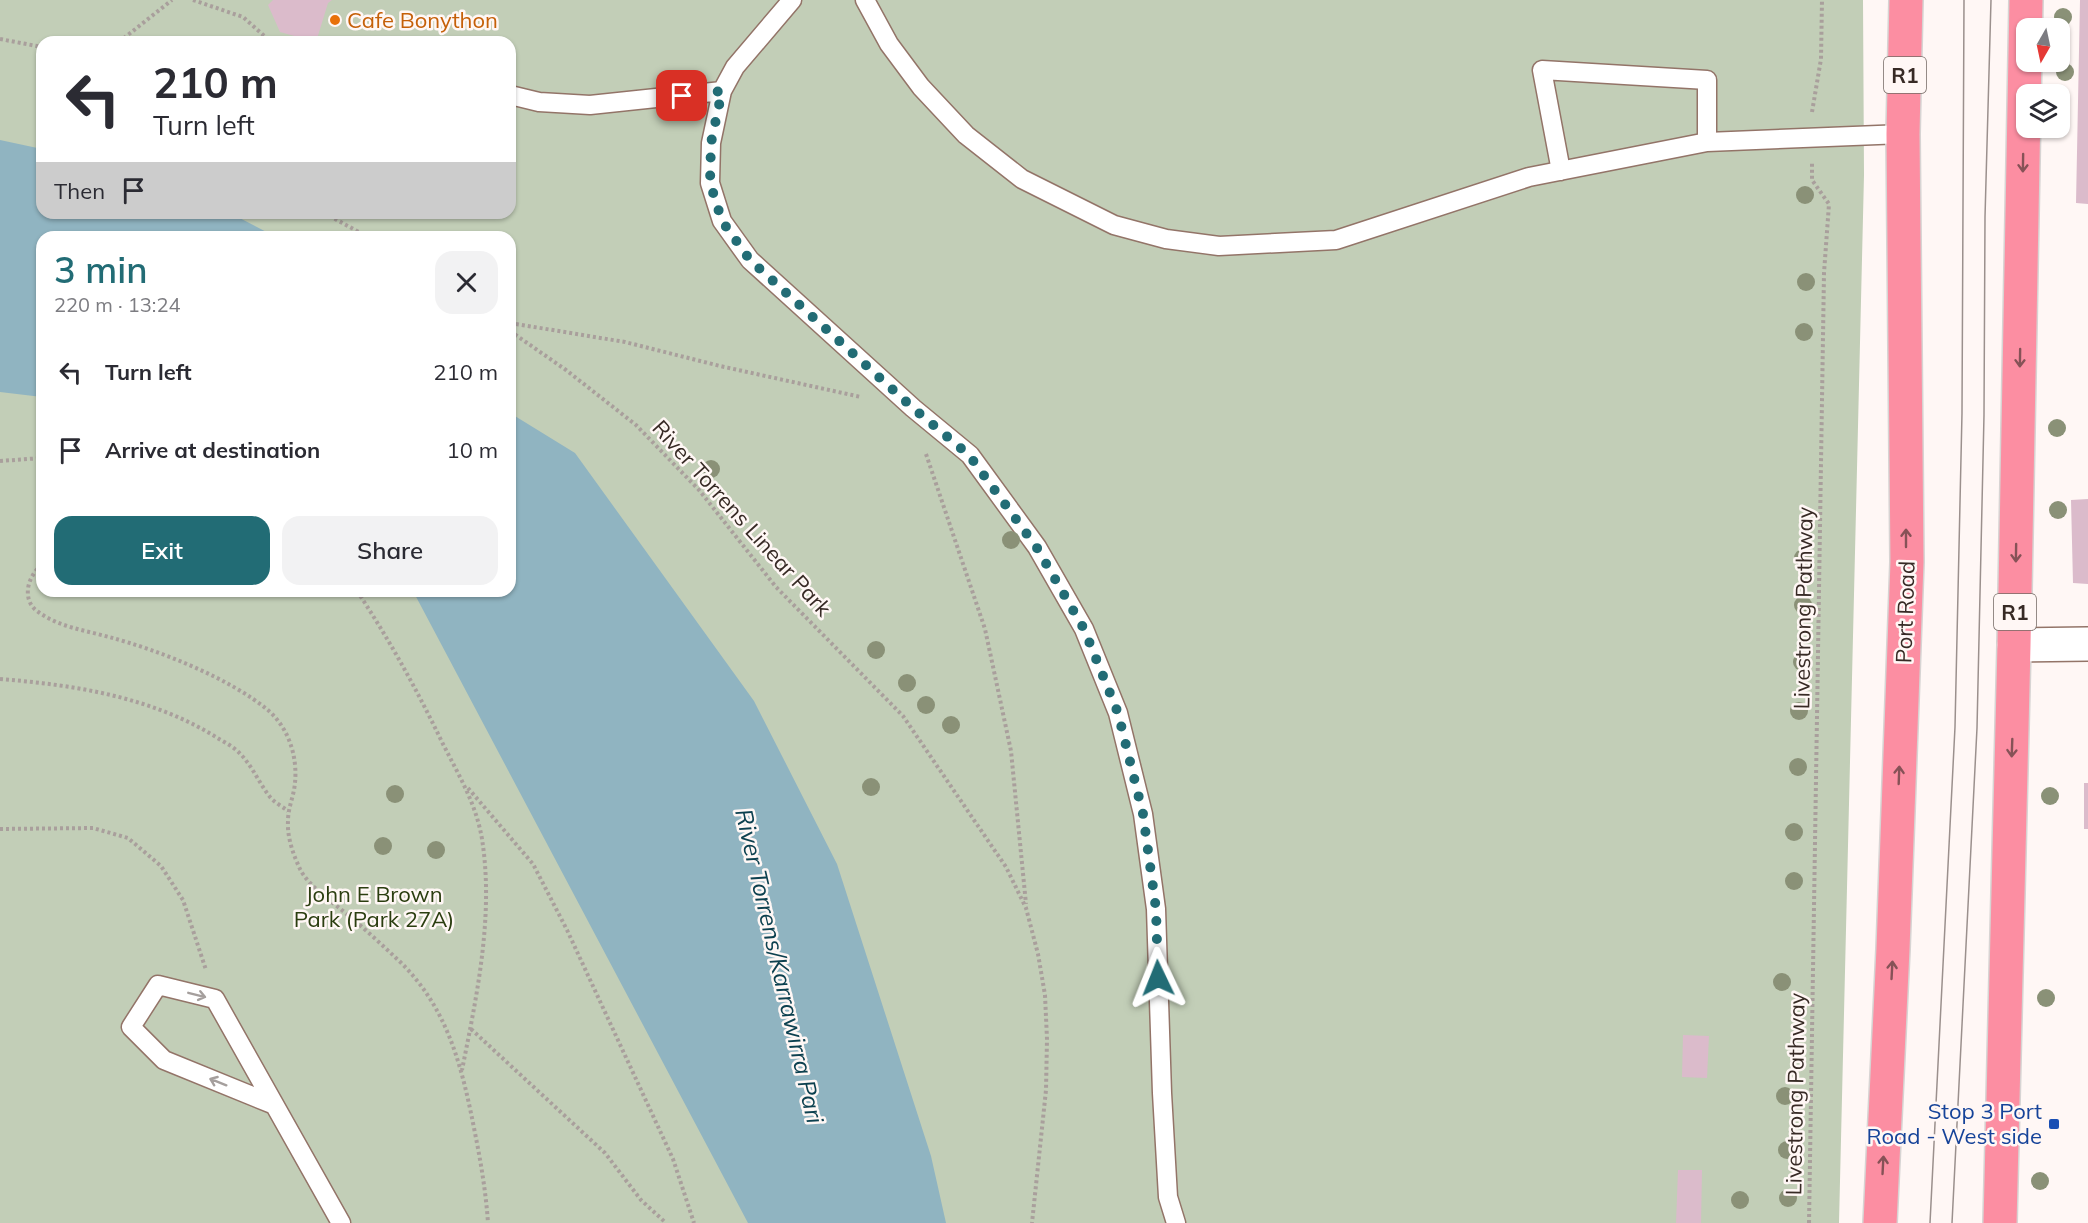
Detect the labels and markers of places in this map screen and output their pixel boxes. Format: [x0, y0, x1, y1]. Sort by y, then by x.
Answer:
place label: Cafe Bonython [347, 6, 498, 34]
marker: Cafe Bonython [328, 13, 342, 27]
pin [656, 70, 707, 121]
place label: Stop 3 Port Road - West side [1866, 1097, 2042, 1150]
marker: Stop 3 Port Road - West side [2047, 1117, 2061, 1131]

